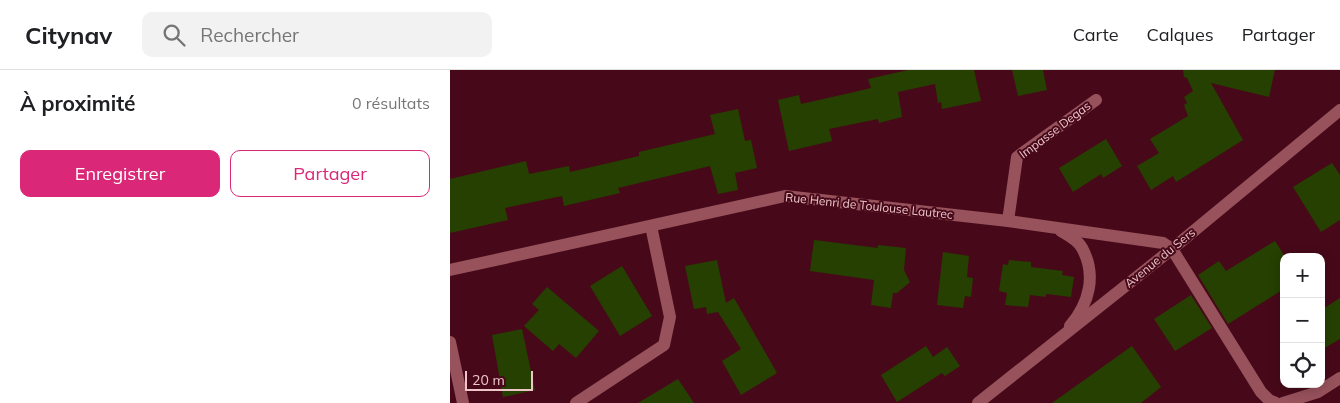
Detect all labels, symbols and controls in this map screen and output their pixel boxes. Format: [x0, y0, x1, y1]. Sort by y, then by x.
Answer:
search box [142, 12, 492, 57]
text: Citynav [25, 20, 112, 50]
icon: search [160, 21, 188, 49]
text: Rechercher [200, 23, 299, 47]
text: Carte [1073, 23, 1119, 46]
text: Calques [1147, 23, 1214, 46]
text: Partager [1242, 23, 1315, 46]
text: À proximité [20, 90, 136, 116]
text: 0 résultats [352, 93, 430, 113]
street label: Impasse Degas [1016, 98, 1093, 161]
button: Enregistrer [20, 150, 220, 197]
button: Partager [230, 150, 430, 197]
street label: Rue Henri de Toulouse Lautrec [784, 189, 954, 222]
street label: Avenue du Sers [1121, 225, 1198, 291]
map controls [1280, 253, 1325, 388]
button: + [1280, 253, 1325, 298]
button: − [1280, 298, 1325, 343]
button: locate [1280, 343, 1325, 388]
scale bar [465, 368, 532, 391]
text: 20 m [472, 371, 505, 389]

